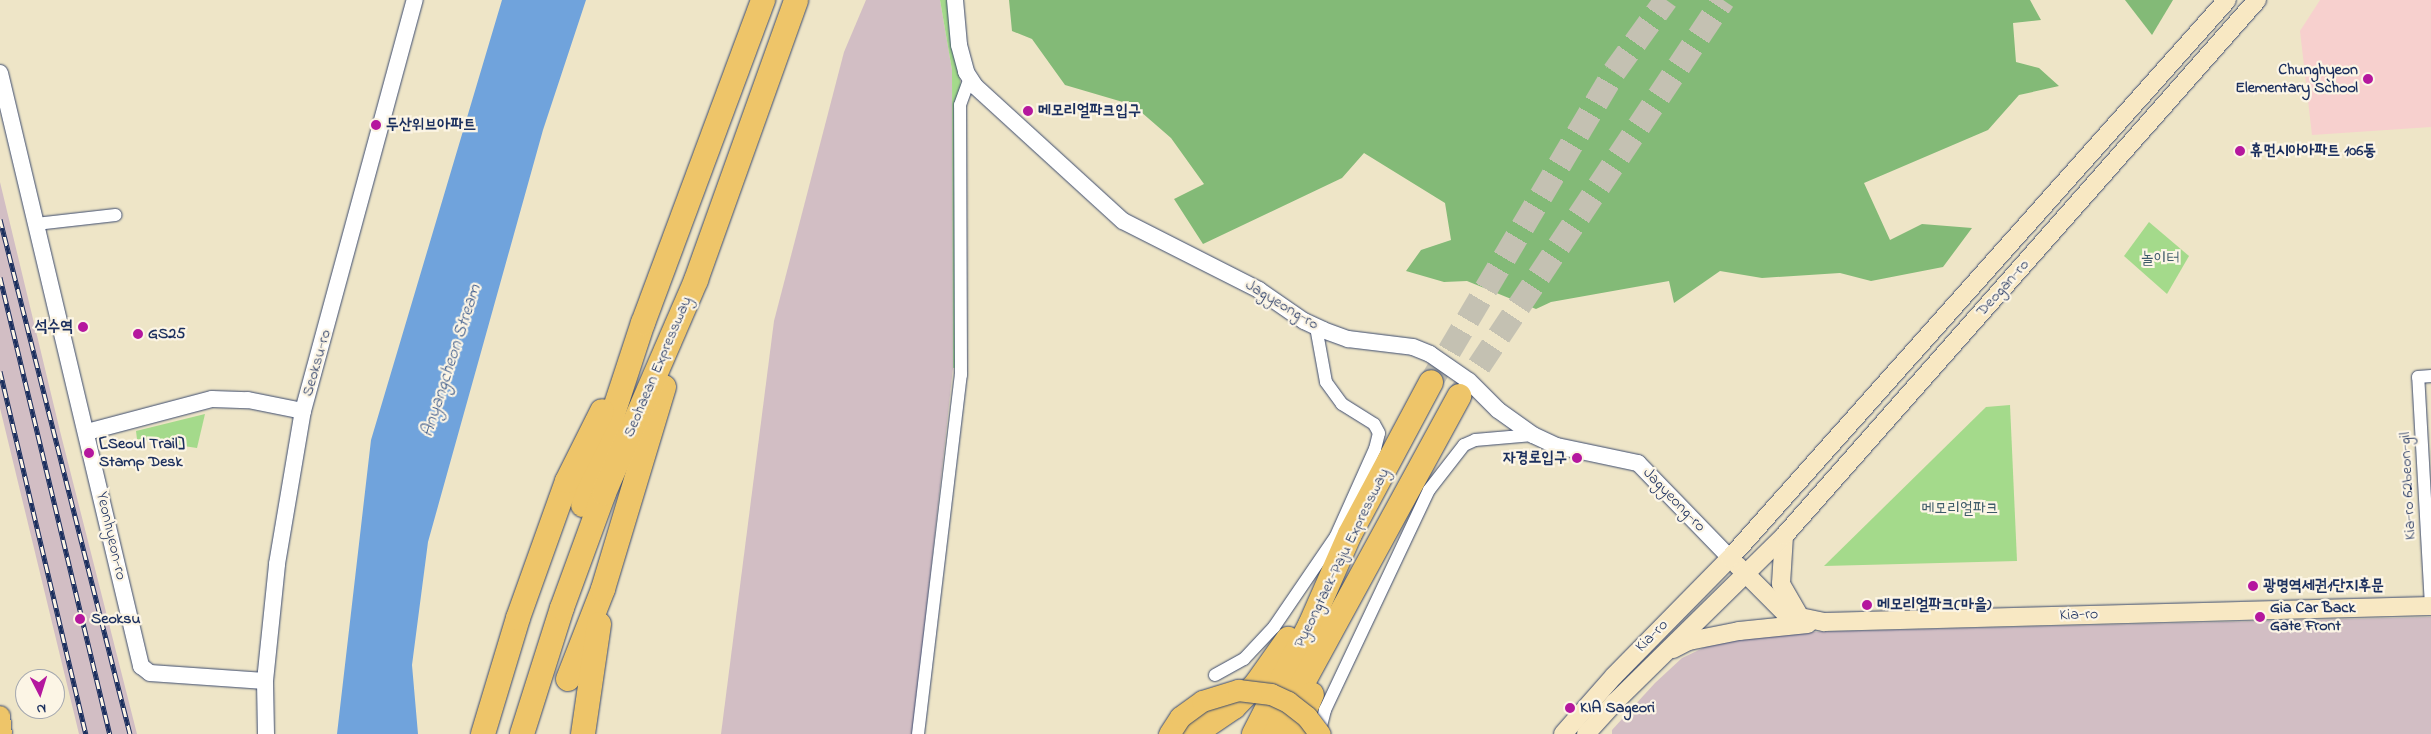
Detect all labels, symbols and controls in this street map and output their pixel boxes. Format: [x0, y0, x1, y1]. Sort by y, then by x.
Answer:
place label: Chunghyeon Elementary School [2235, 60, 2358, 98]
marker: Chunghyeon Elementary School [2362, 73, 2374, 85]
place label: 메모리얼파크입구 [1038, 101, 1141, 121]
marker: 메모리얼파크입구 [1022, 105, 1034, 117]
place label: 두산위브아파트 [386, 115, 476, 135]
marker: 두산위브아파트 [370, 119, 382, 131]
place label: 휴먼시아아파트 106동 [2250, 141, 2376, 161]
marker: 휴먼시아아파트 106동 [2234, 145, 2246, 157]
park label: 놀이터 [2141, 249, 2179, 269]
street label: Deogan-ro [1972, 255, 2034, 321]
street label: Jagyeong-ro [1242, 276, 1322, 334]
water label: Anyangcheon Stream [417, 282, 487, 440]
street label: Seohaean Expressway [620, 294, 696, 440]
place label: 석수역 [34, 317, 73, 337]
marker: 석수역 [77, 321, 89, 333]
place label: GS25 [148, 324, 185, 344]
street label: Seoksu-ro [298, 327, 336, 399]
marker: GS25 [132, 328, 144, 340]
street label: Kia-ro 62beon-gil [2396, 431, 2420, 541]
place label: [Seoul Trail] Stamp Desk [99, 434, 185, 472]
marker: [Seoul Trail] Stamp Desk [83, 447, 95, 459]
place label: 자경로입구 [1503, 448, 1567, 468]
marker: 자경로입구 [1571, 452, 1583, 464]
street label: Jagyeong-ro [1638, 464, 1710, 536]
street label: Pyeongtaek-Paju Expressway [1290, 465, 1394, 651]
street label: Yeonhyeon-ro [92, 490, 130, 582]
park label: 메모리얼파크 [1921, 499, 1999, 519]
place label: 광명역세권1단지후문 [2263, 576, 2384, 596]
marker: 광명역세권1단지후문 [2247, 580, 2259, 592]
place label: 메모리얼파크(마을) [1877, 595, 1991, 615]
place label: Gia Car Back Gate Front [2270, 598, 2355, 636]
marker: 메모리얼파크(마을) [1861, 599, 1873, 611]
street label: Kia-ro [2059, 605, 2099, 625]
place label: Seoksu [91, 609, 141, 629]
marker: Gia Car Back Gate Front [2254, 611, 2266, 623]
marker: Seoksu [73, 612, 87, 626]
street label: Kia-ro [1632, 616, 1672, 656]
north arrow [15, 669, 65, 719]
text: N [36, 698, 47, 719]
place label: KIA Sageori [1580, 698, 1655, 718]
marker: KIA Sageori [1564, 702, 1576, 714]

